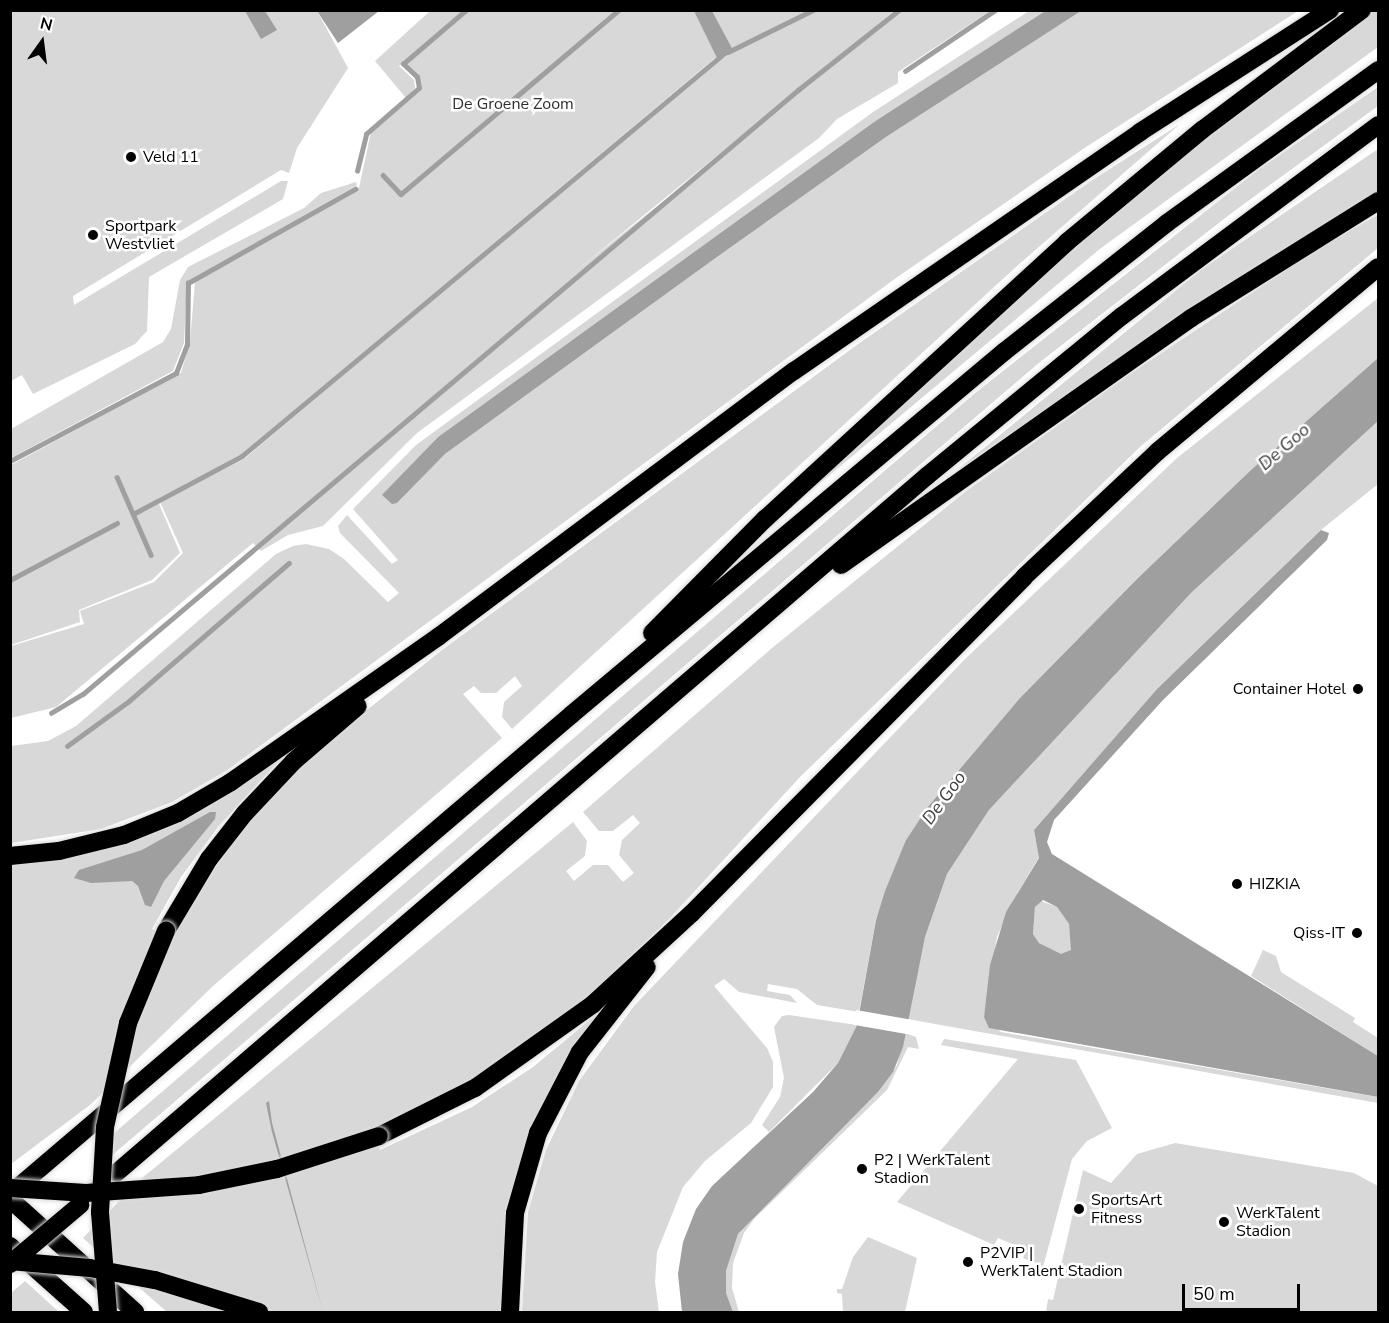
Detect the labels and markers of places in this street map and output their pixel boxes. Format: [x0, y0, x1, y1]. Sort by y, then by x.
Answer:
place label: Veld 11 [143, 147, 199, 167]
marker: Veld 11 [124, 150, 138, 164]
place label: Sportpark Westvliet [105, 216, 176, 254]
marker: Sportpark Westvliet [86, 228, 100, 242]
place label: Container Hotel [1233, 679, 1346, 699]
marker: Container Hotel [1351, 682, 1365, 696]
place label: HIZKIA [1249, 874, 1300, 894]
marker: HIZKIA [1230, 877, 1244, 891]
place label: Qiss-IT [1293, 923, 1345, 943]
marker: Qiss-IT [1350, 926, 1364, 940]
place label: P2 | WerkTalent Stadion [874, 1150, 990, 1188]
marker: P2 | WerkTalent Stadion [855, 1162, 869, 1176]
place label: SportsArt Fitness [1091, 1190, 1162, 1228]
marker: SportsArt Fitness [1072, 1202, 1086, 1216]
place label: WerkTalent Stadion [1236, 1203, 1320, 1241]
marker: WerkTalent Stadion [1217, 1215, 1231, 1229]
place label: P2VIP | WerkTalent Stadion [980, 1243, 1123, 1281]
marker: P2VIP | WerkTalent Stadion [961, 1255, 975, 1269]

